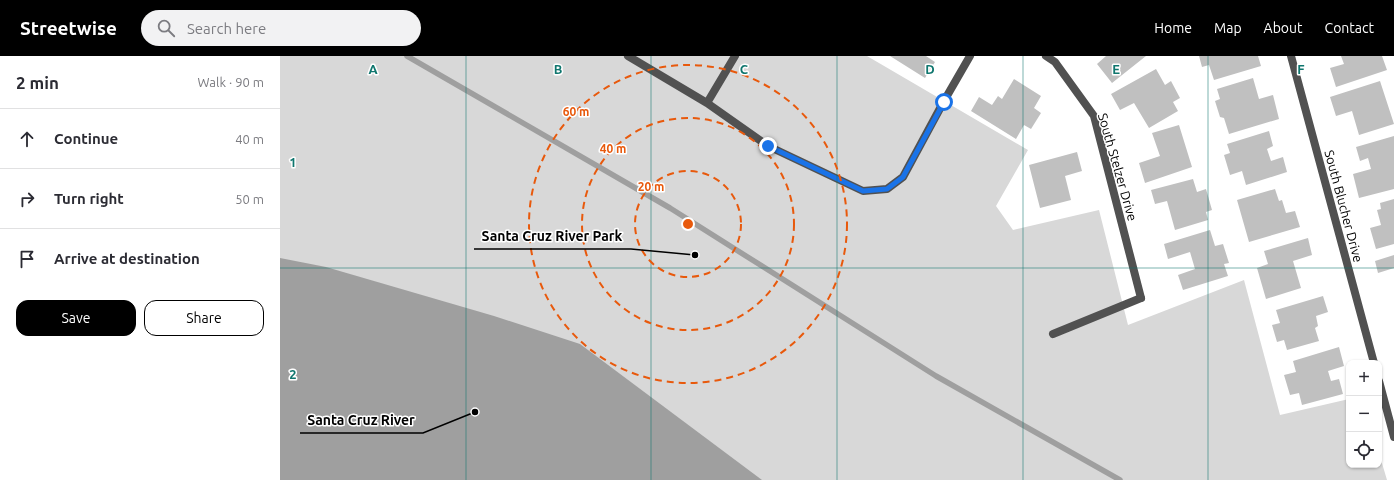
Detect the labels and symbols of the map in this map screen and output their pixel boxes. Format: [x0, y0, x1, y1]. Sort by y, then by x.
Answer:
text: A [368, 62, 378, 76]
text: B [554, 62, 563, 76]
text: C [740, 62, 749, 76]
text: D [925, 62, 935, 76]
text: E [1112, 62, 1120, 76]
text: F [1297, 62, 1305, 76]
route start [935, 93, 953, 111]
text: 60 m [563, 105, 589, 118]
street label: South Stelzer Drive [1096, 111, 1140, 223]
route end [759, 137, 777, 155]
text: 40 m [600, 142, 626, 155]
street label: South Blucher Drive [1322, 148, 1366, 264]
text: 1 [289, 155, 297, 169]
text: 20 m [638, 180, 664, 193]
centre of rings [681, 217, 695, 231]
callout: Santa Cruz River Park [474, 223, 631, 249]
text: Santa Cruz River Park [482, 228, 623, 244]
text: 2 [289, 367, 297, 381]
callout: Santa Cruz River [300, 407, 423, 433]
text: Santa Cruz River [307, 412, 415, 428]

